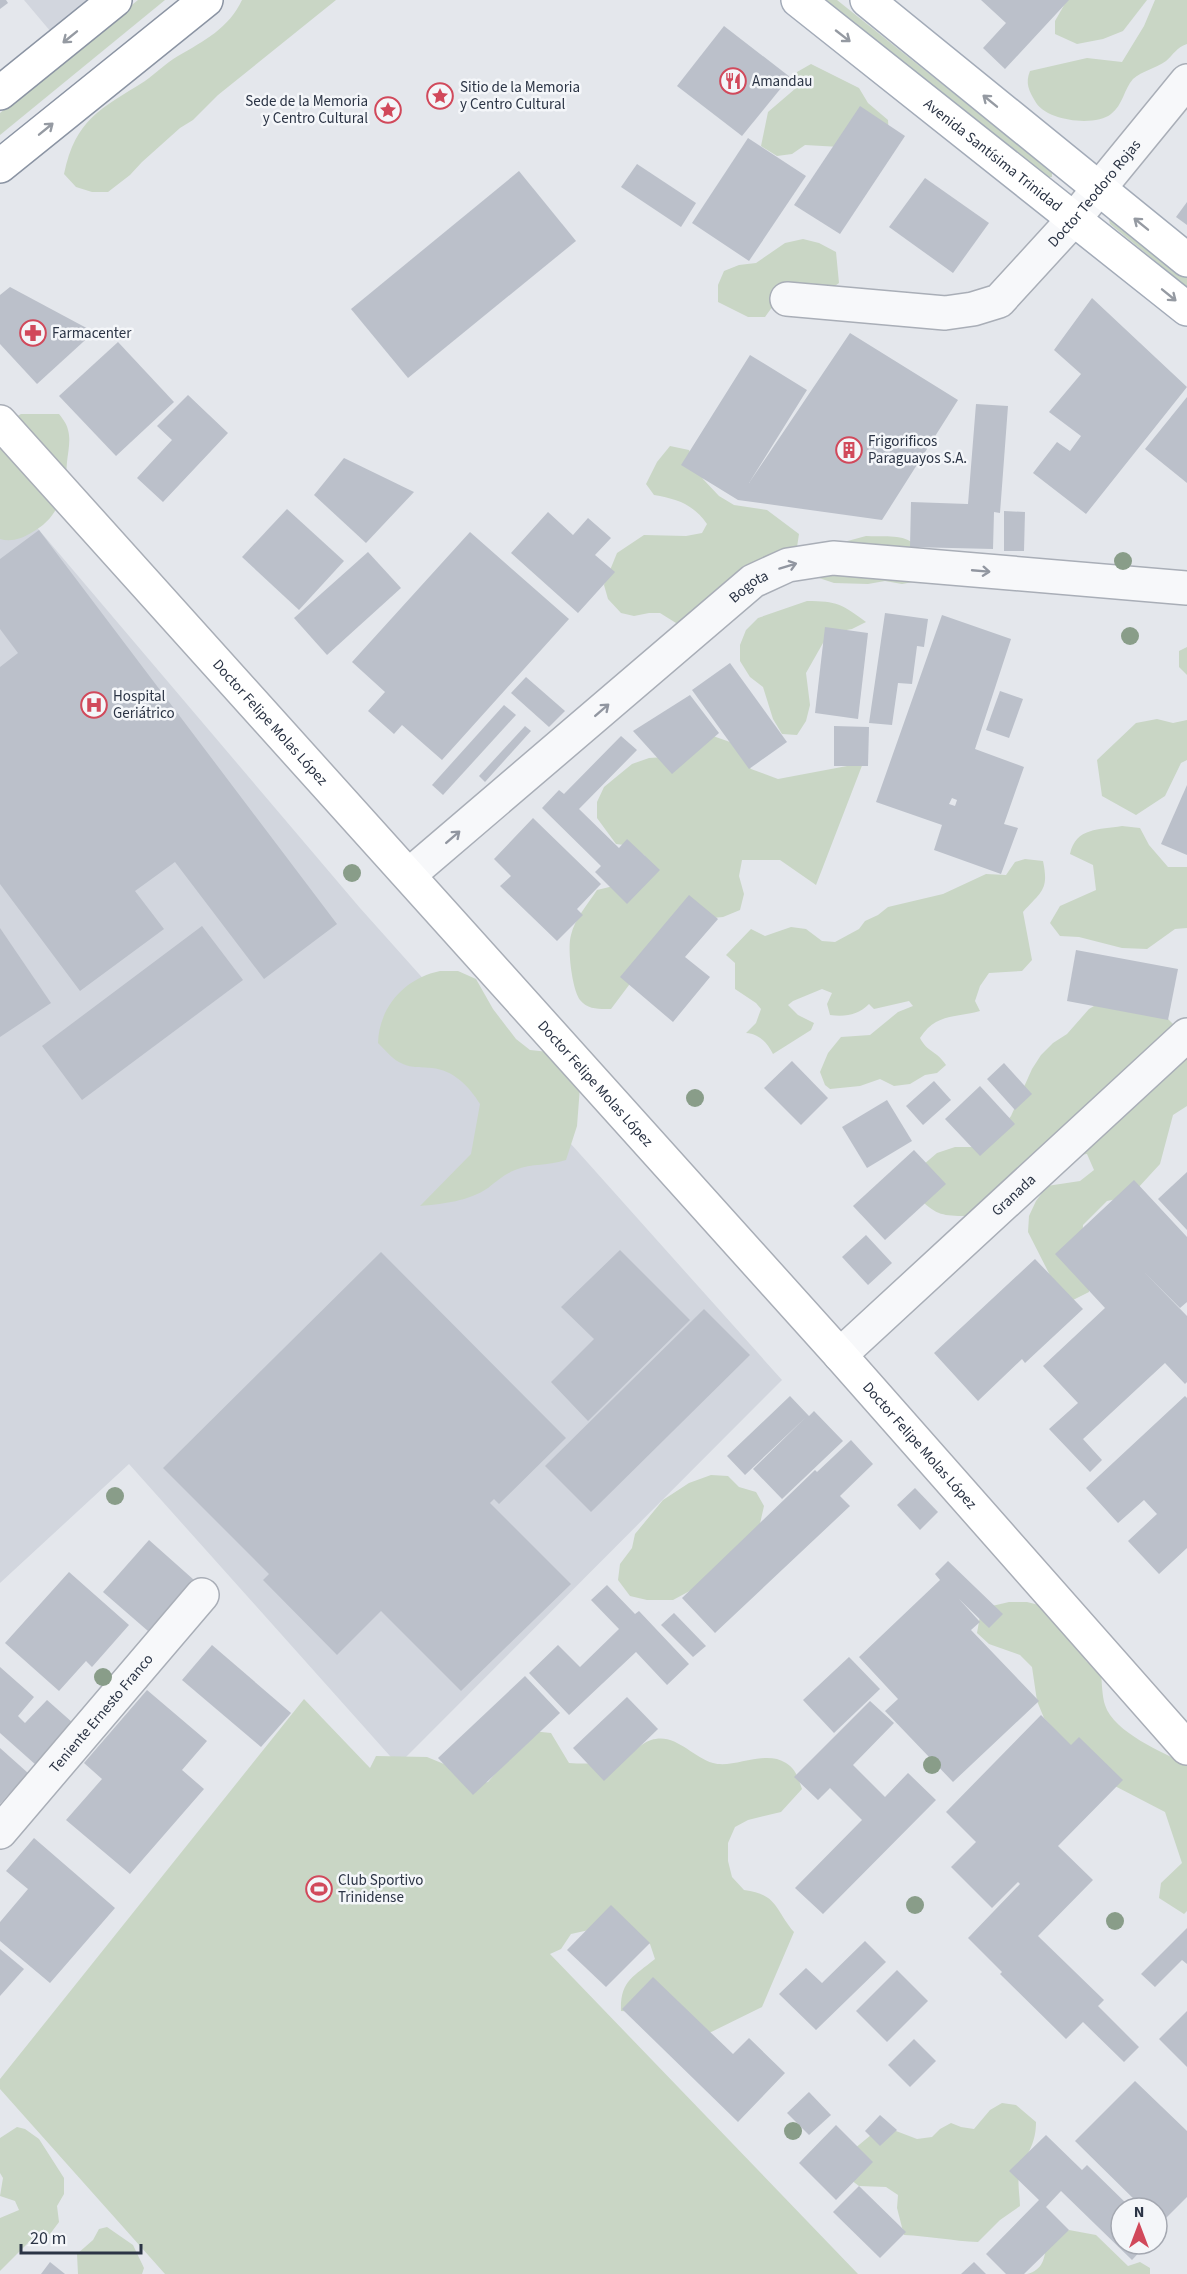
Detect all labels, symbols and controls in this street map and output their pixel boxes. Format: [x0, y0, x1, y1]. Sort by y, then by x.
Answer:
one-way arrow [62, 30, 78, 43]
one-way arrow [835, 30, 851, 43]
restaurant icon: Amandau [718, 66, 748, 96]
place label: Amandau [752, 71, 812, 92]
place label: Sitio de la Memoria y Centro Cultural [460, 77, 580, 115]
place icon: Sitio de la Memoria y Centro Cultural [425, 81, 455, 111]
place label: Sede de la Memoria y Centro Cultural [245, 91, 368, 129]
street label: Avenida Santísima Trinidad [919, 94, 1066, 217]
one-way arrow [982, 94, 998, 107]
place icon: Sede de la Memoria y Centro Cultural [373, 95, 403, 125]
one-way arrow [37, 122, 53, 135]
street label: Doctor Teodoro Rojas [1043, 135, 1146, 252]
one-way arrow [1134, 217, 1150, 230]
one-way arrow [1161, 289, 1177, 302]
pharmacy icon: Farmacenter [18, 318, 48, 348]
place label: Farmacenter [52, 323, 132, 344]
place label: Frigorificos Paraguayos S.A. [868, 431, 967, 469]
building icon: Frigorificos Paraguayos S.A. [834, 435, 864, 465]
one-way arrow [778, 560, 797, 571]
street label: Bogota [725, 565, 772, 608]
one-way arrow [971, 566, 991, 577]
street label: Doctor Felipe Molas López [207, 655, 332, 790]
place label: Hospital Geriátrico [113, 686, 175, 724]
hospital icon: Hospital Geriátrico [79, 690, 109, 720]
one-way arrow [594, 703, 609, 717]
one-way arrow [445, 830, 460, 844]
street label: Doctor Felipe Molas López [533, 1016, 658, 1152]
street label: Granada [987, 1170, 1041, 1221]
street label: Doctor Felipe Molas López [857, 1377, 981, 1514]
street label: Teniente Ernesto Franco [45, 1649, 158, 1778]
place label: Club Sportivo Trinidense [338, 1870, 423, 1908]
sports icon: Club Sportivo Trinidense [304, 1874, 334, 1904]
north arrow [1109, 2196, 1169, 2256]
text: N [1134, 2201, 1144, 2223]
scale bar [21, 2217, 141, 2255]
text: 20 m [30, 2226, 66, 2251]

